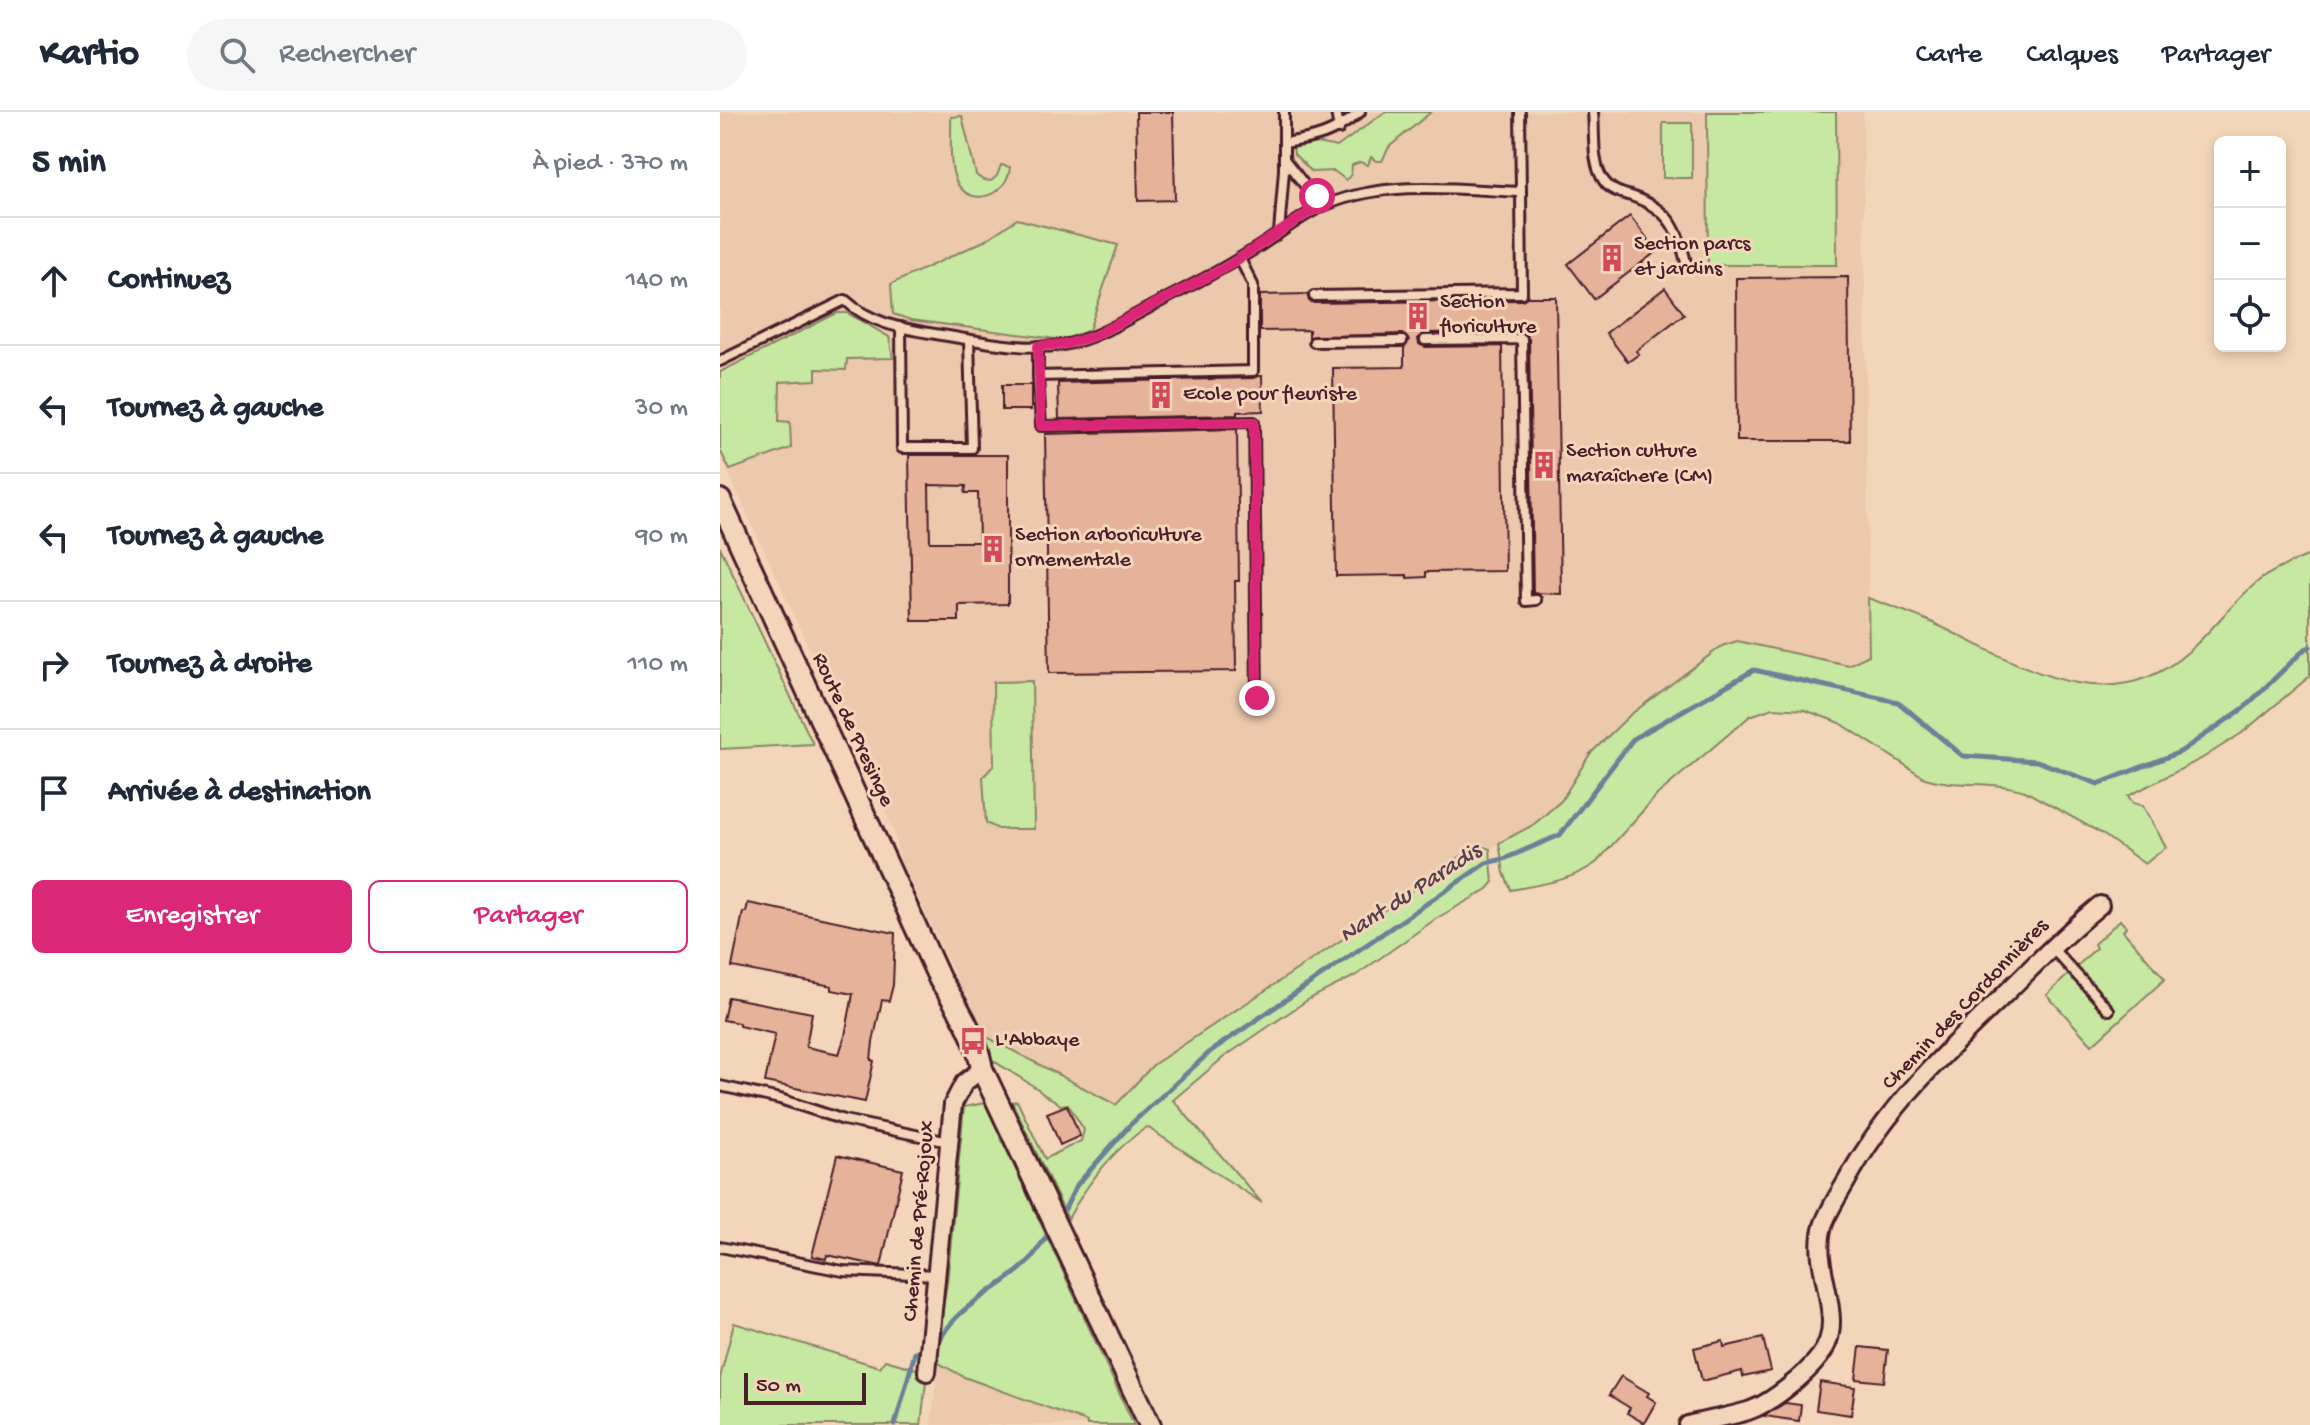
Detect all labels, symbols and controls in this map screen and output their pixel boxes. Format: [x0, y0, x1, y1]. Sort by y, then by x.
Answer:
search box [187, 19, 747, 91]
text: Kartio [40, 33, 139, 77]
icon: search [215, 33, 259, 77]
text: Rechercher [279, 38, 415, 73]
text: Carte [1916, 39, 1982, 72]
text: Calques [2026, 39, 2118, 72]
text: Partager [2162, 39, 2270, 72]
map controls [2214, 136, 2286, 352]
button: + [2214, 136, 2286, 208]
text: 5 min [32, 144, 106, 184]
text: À pied · 370 m [533, 149, 688, 180]
route start [1299, 178, 1335, 214]
button: − [2214, 208, 2286, 280]
place label: Section parcs et jardins [1634, 232, 1751, 283]
building icon: Section parcs et jardins [1597, 243, 1627, 273]
icon: ahead [32, 259, 76, 303]
text: Continuez [108, 264, 230, 299]
text: 140 m [626, 266, 688, 297]
button: locate [2214, 280, 2286, 352]
place label: Section floriculture [1439, 290, 1537, 341]
building icon: Section floriculture [1403, 301, 1433, 331]
building icon: Ecole pour fleuriste [1146, 380, 1176, 410]
place label: Ecole pour fleuriste [1183, 382, 1357, 408]
icon: left [32, 387, 76, 431]
text: Tournez à gauche [108, 392, 323, 427]
text: 30 m [635, 394, 688, 425]
place label: Section culture maraîchere (CM) [1566, 439, 1713, 490]
building icon: Section culture maraîchere (CM) [1529, 450, 1559, 480]
icon: left [32, 515, 76, 559]
text: Tournez à gauche [108, 520, 323, 555]
text: 90 m [636, 522, 688, 553]
place label: Section arboriculture ornementale [1015, 523, 1202, 574]
building icon: Section arboriculture ornementale [978, 534, 1008, 564]
icon: right [32, 643, 76, 687]
text: Tournez à droite [108, 648, 312, 683]
street label: Route de Presinge [805, 649, 899, 812]
text: 110 m [628, 650, 688, 681]
route end [1239, 680, 1275, 716]
icon: arrive [32, 771, 76, 815]
text: Arrivée à destination [108, 776, 371, 811]
water label: Nant du Paradis [1335, 836, 1489, 951]
button: Enregistrer [32, 880, 352, 953]
button: Partager [368, 880, 688, 953]
street label: Chemin des Cordonnières [1877, 913, 2055, 1096]
bus stop icon: L'Abbaye [958, 1026, 988, 1056]
place label: L'Abbaye [995, 1028, 1080, 1054]
street label: Chemin de Pré-Rojoux [898, 1119, 942, 1322]
scale bar [744, 1369, 866, 1405]
text: 50 m [756, 1374, 801, 1400]

